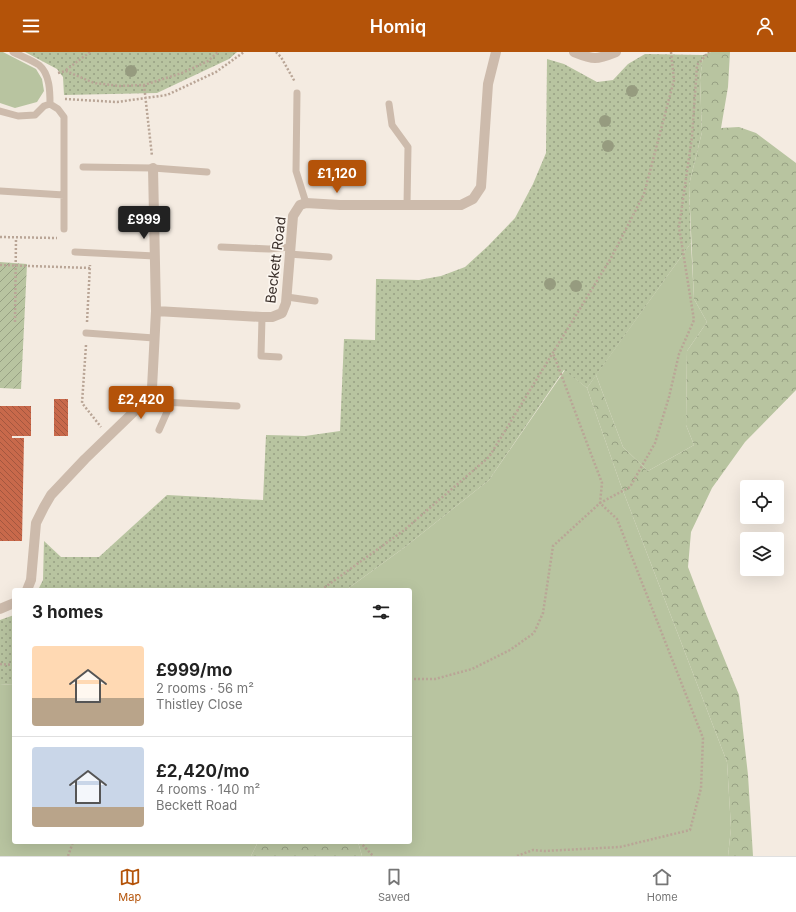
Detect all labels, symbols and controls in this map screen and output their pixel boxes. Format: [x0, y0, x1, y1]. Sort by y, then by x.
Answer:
icon: menu [20, 15, 42, 37]
icon: person [754, 15, 776, 37]
text: Homiq [370, 16, 426, 37]
pin: £1,120 [304, 160, 370, 194]
text: £1,120 [317, 165, 357, 181]
pin: £999 [120, 206, 168, 240]
text: £999 [127, 211, 161, 227]
street label: Beckett Road [261, 216, 289, 304]
pin: £2,420 [108, 386, 174, 420]
text: £2,420 [118, 391, 164, 407]
map controls [740, 480, 784, 576]
button: locate [740, 480, 784, 524]
button: layers [740, 532, 784, 576]
icon: filters [370, 601, 392, 623]
text: 3 homes [32, 602, 103, 622]
text: £999/mo [156, 660, 233, 680]
icon: home [64, 662, 112, 710]
text: 2 rooms · 56 m² [156, 680, 254, 696]
text: Thistley Close [156, 696, 243, 712]
text: £2,420/mo [156, 761, 249, 781]
icon: home [64, 763, 112, 811]
text: 4 rooms · 140 m² [156, 781, 260, 797]
text: Beckett Road [156, 797, 237, 813]
tab: Map [118, 866, 141, 904]
tab: Saved [378, 866, 410, 904]
tab: Home [647, 866, 678, 904]

